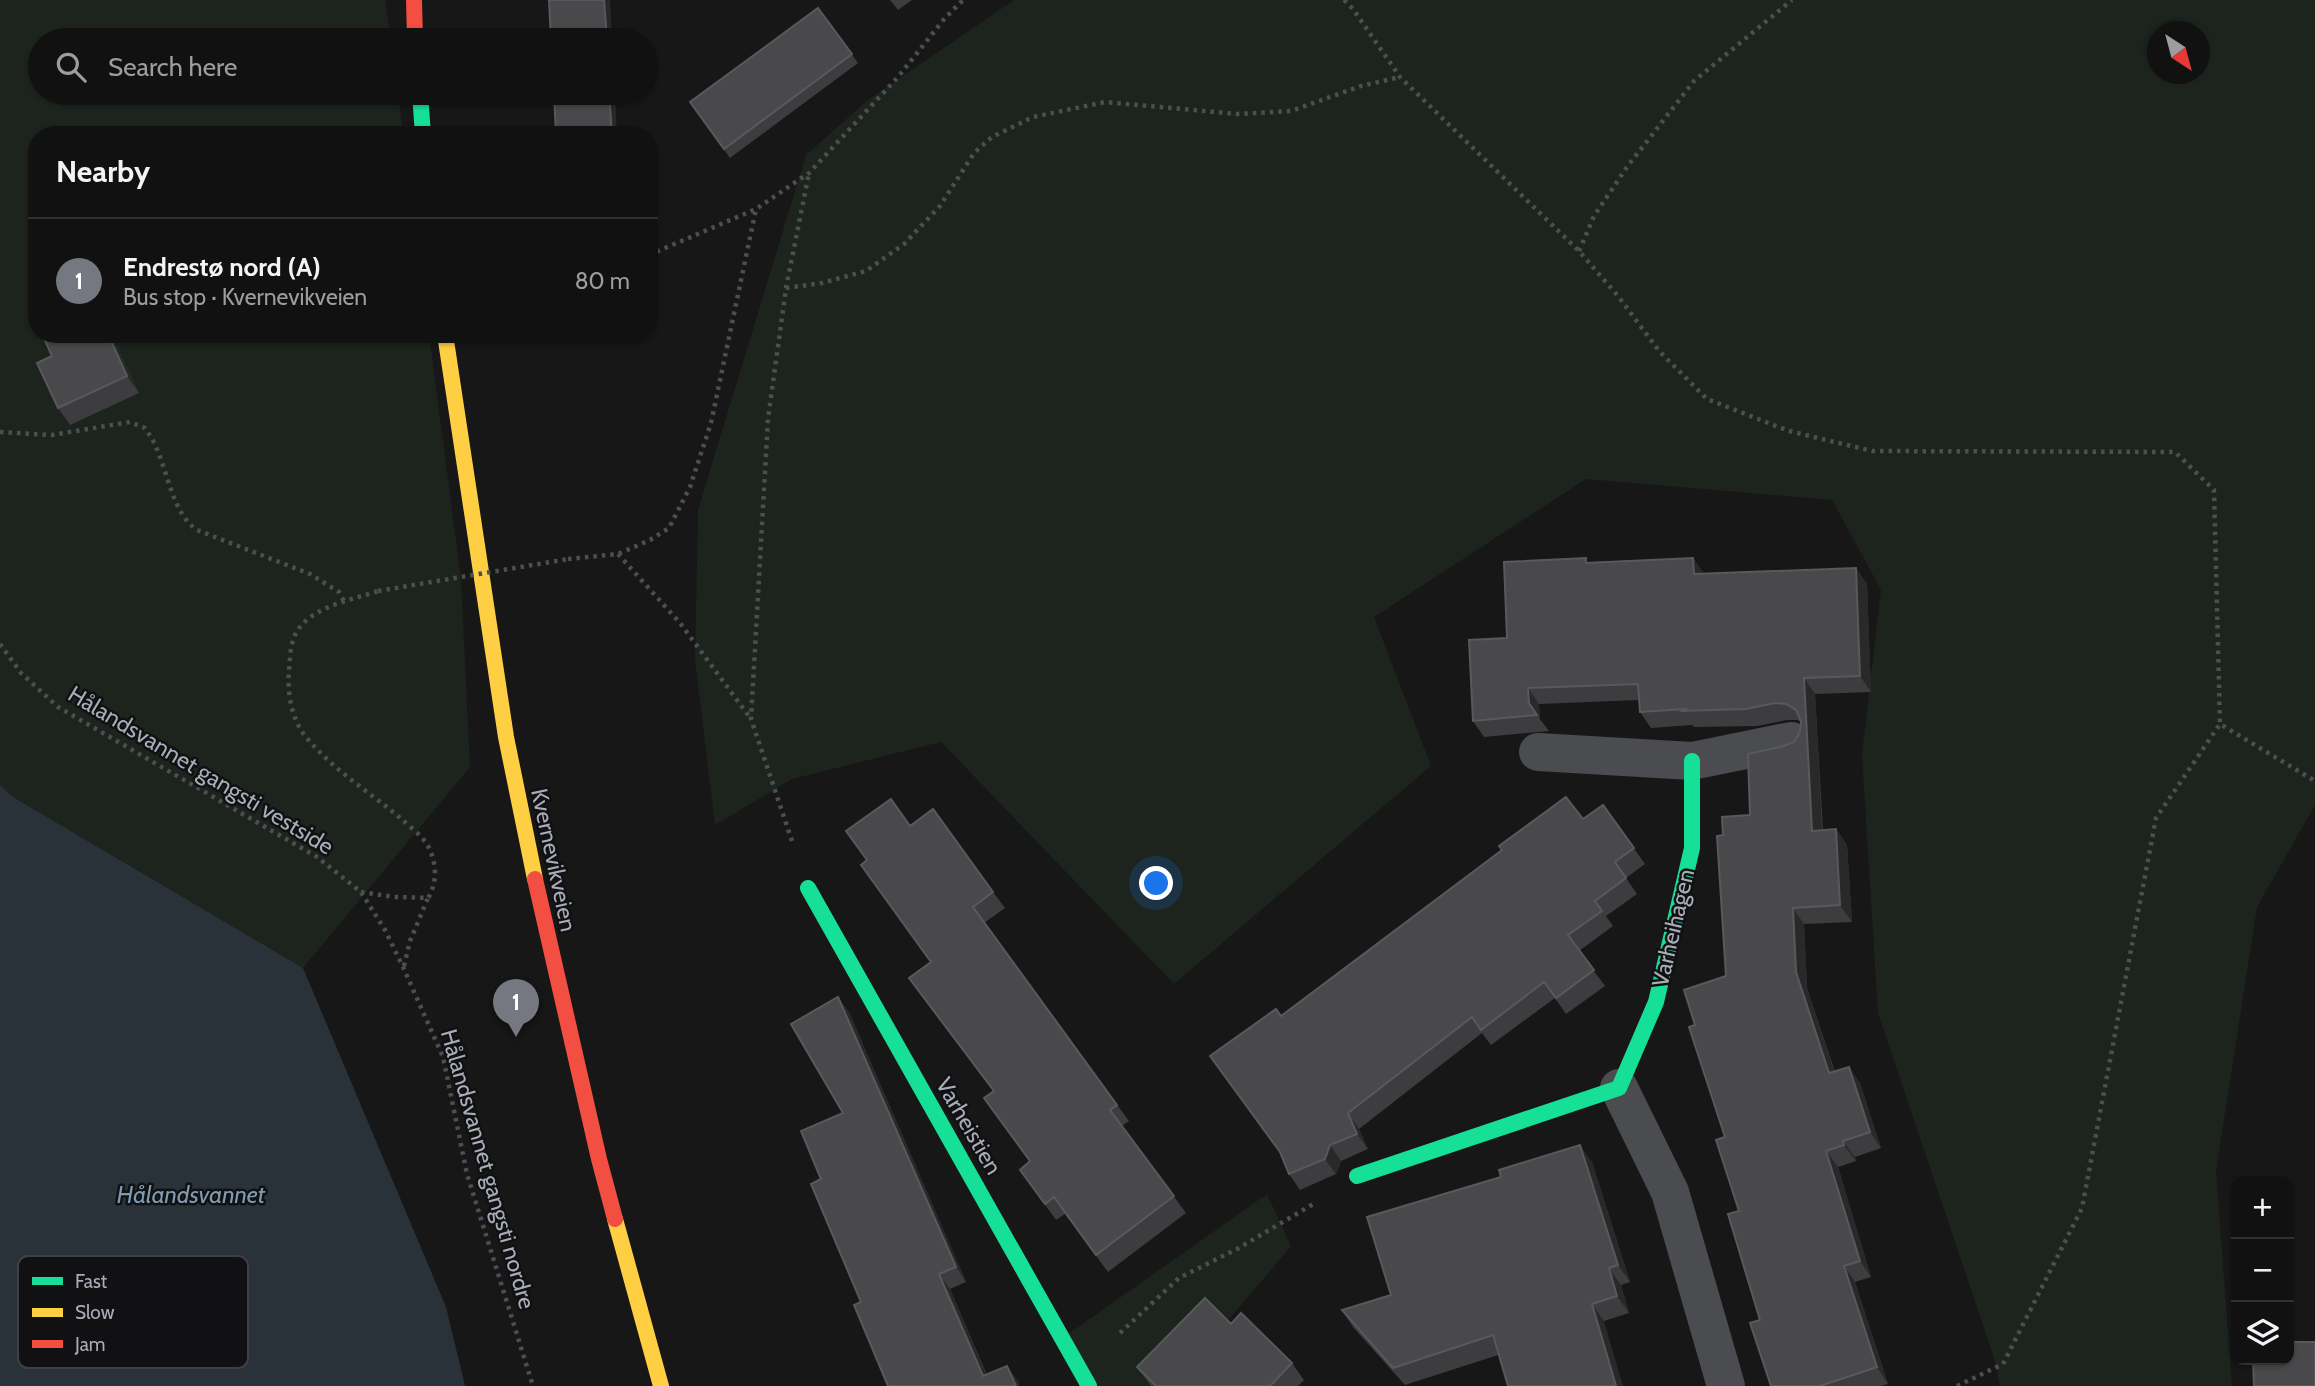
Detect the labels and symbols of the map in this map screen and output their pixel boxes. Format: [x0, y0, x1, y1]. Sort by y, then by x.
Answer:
north arrow [2147, 21, 2210, 84]
street label: Hålandsvannet gangsti vestside [63, 680, 339, 861]
street label: Kvernevikveien [525, 786, 583, 934]
your location [1139, 866, 1173, 900]
street label: Varheihagen [1646, 866, 1700, 990]
pin: 1 [493, 979, 539, 1037]
street label: Hålandsvannet gangsti nordre [435, 1026, 541, 1312]
street label: Varheistien [930, 1073, 1008, 1179]
water label: Hålandsvannet [117, 1180, 266, 1209]
legend [18, 1256, 248, 1368]
text: Fast [75, 1270, 108, 1293]
text: Slow [75, 1301, 115, 1324]
text: Jam [74, 1333, 105, 1356]

